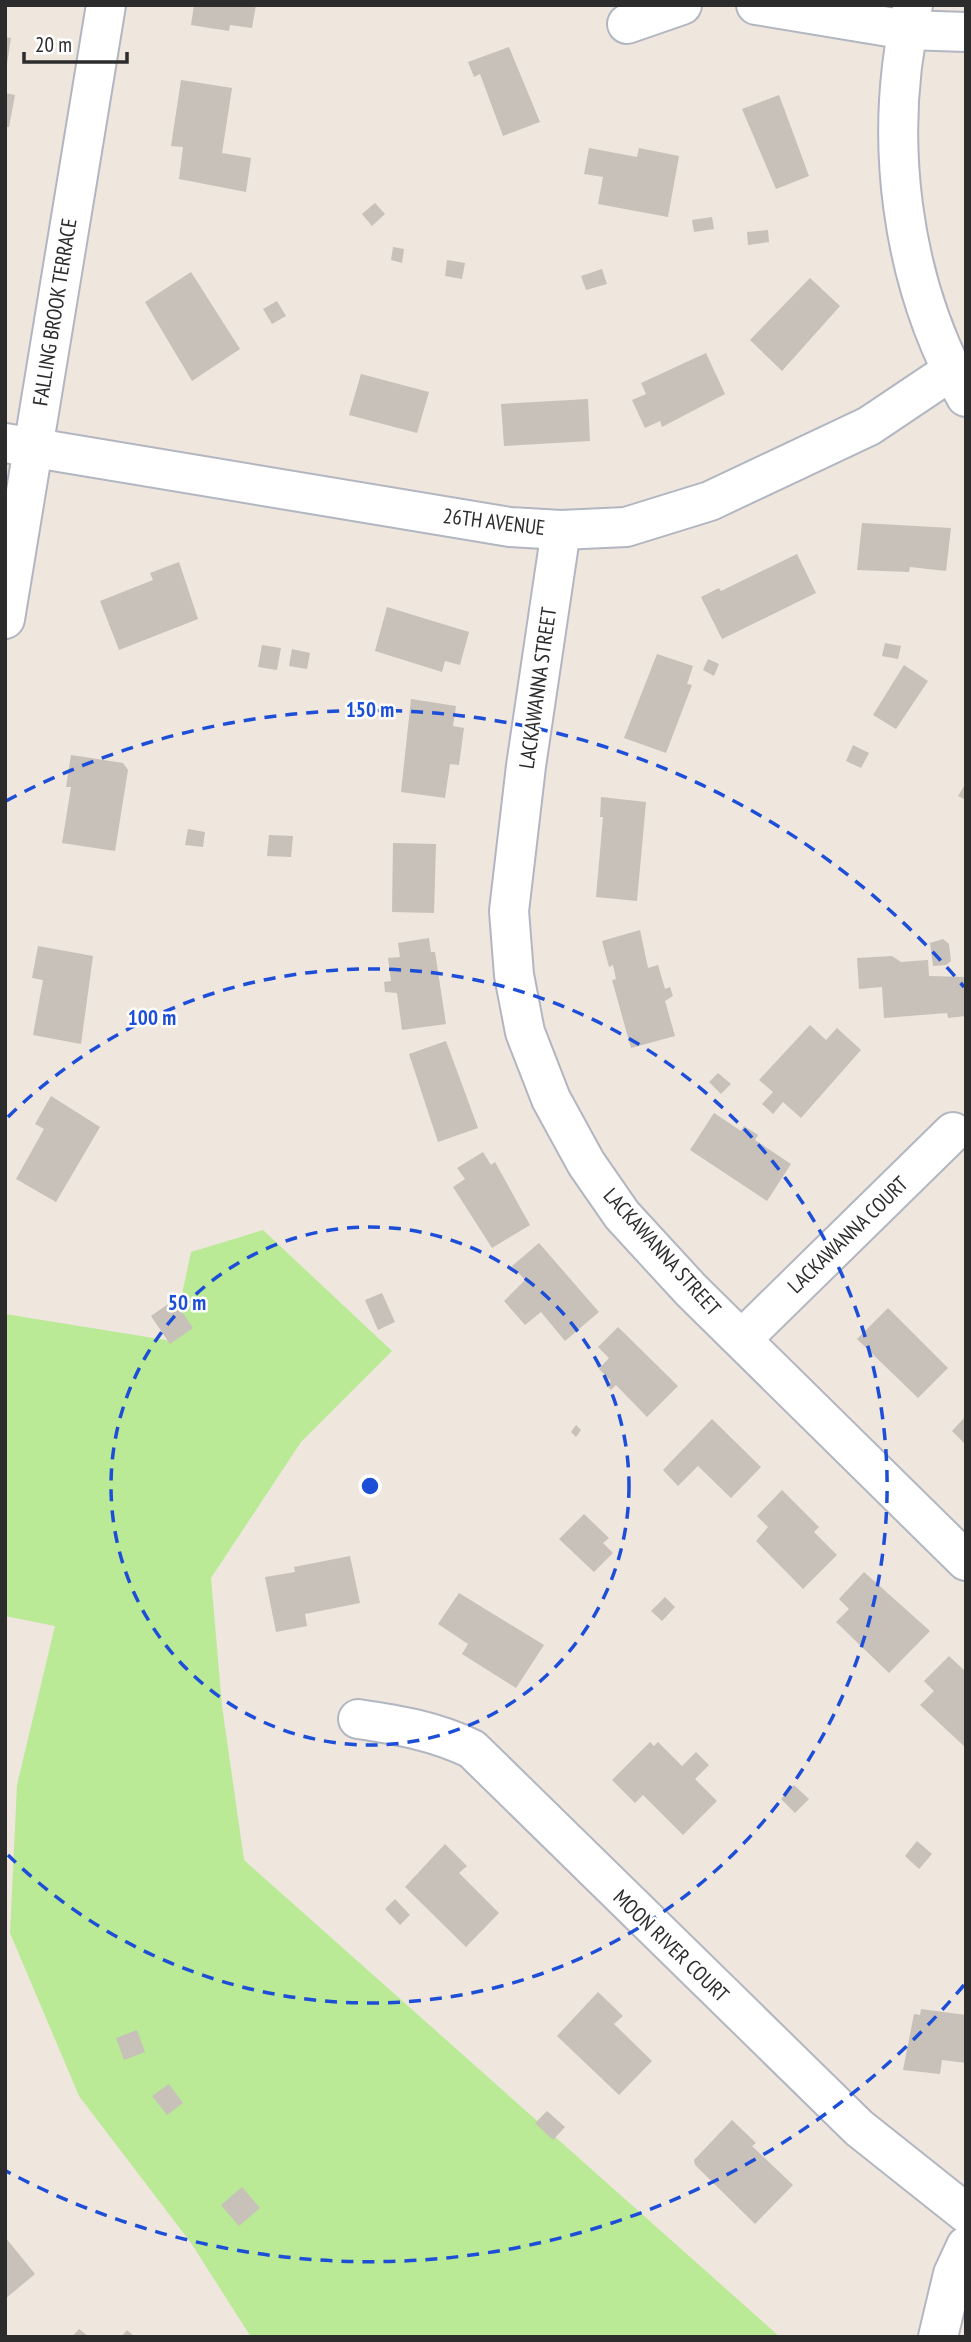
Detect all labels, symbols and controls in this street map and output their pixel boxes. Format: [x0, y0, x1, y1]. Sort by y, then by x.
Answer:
scale bar [24, 21, 128, 65]
text: 20 m [35, 31, 72, 58]
street label: FALLING BROOK TERRACE [26, 216, 83, 408]
street label: 26TH AVENUE [442, 502, 547, 541]
street label: LACKAWANNA STREET [513, 605, 562, 770]
text: 150 m [346, 696, 394, 723]
text: 100 m [128, 1004, 176, 1031]
street label: LACKAWANNA COURT [782, 1170, 914, 1299]
street label: LACKAWANNA STREET [598, 1182, 727, 1322]
text: 50 m [168, 1289, 206, 1316]
centre of rings [358, 1474, 382, 1498]
street label: MOON RIVER COURT [608, 1884, 735, 2008]

